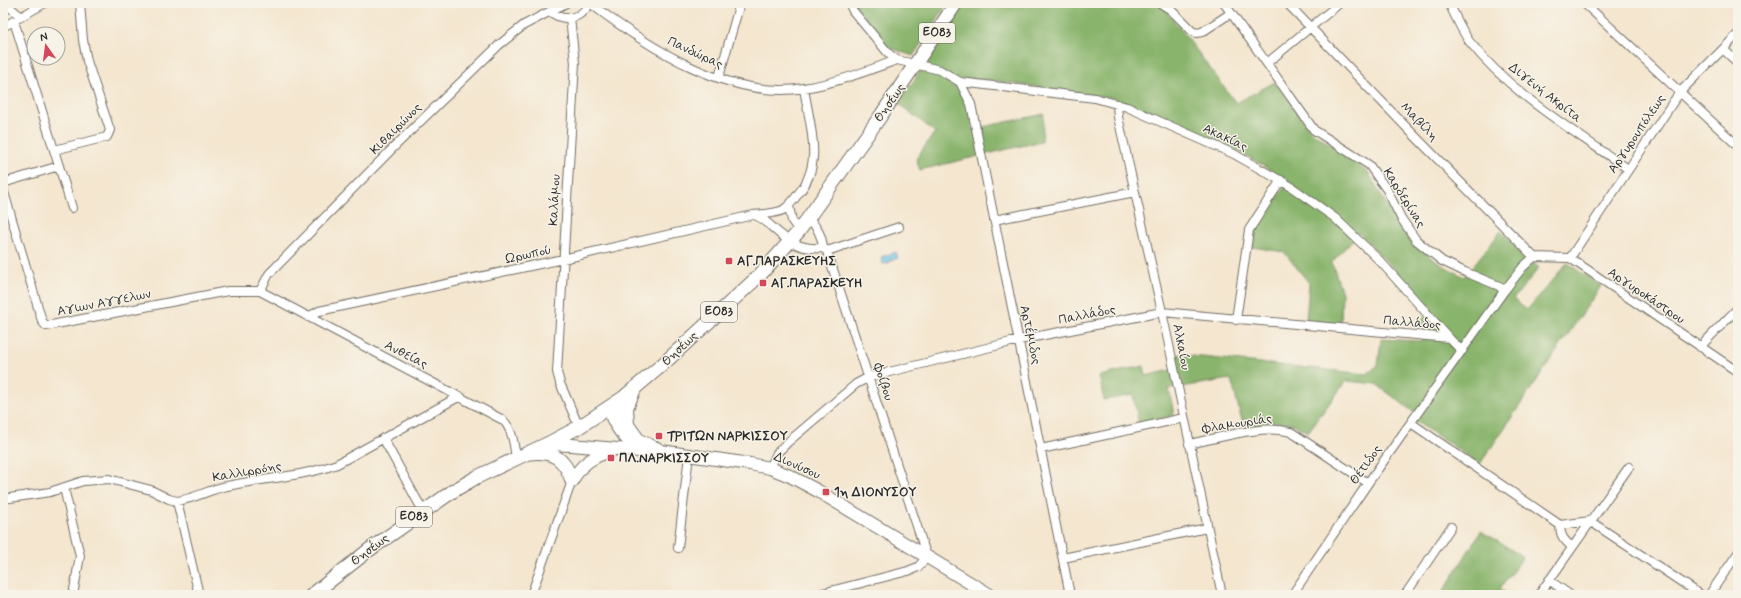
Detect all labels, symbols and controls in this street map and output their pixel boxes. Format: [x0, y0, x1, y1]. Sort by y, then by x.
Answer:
road number: ΕΟ83 [919, 23, 955, 43]
north arrow [26, 26, 66, 66]
text: N [39, 30, 49, 45]
street label: Πανδώρας [665, 33, 726, 73]
street label: Διγενή Ακρίτα [1505, 59, 1585, 127]
street label: Θησέως [871, 80, 910, 126]
street label: Αργυρουπόλεως [1604, 91, 1670, 177]
street label: Κιθαιρώνος [367, 99, 426, 158]
street label: Μαβίλη [1396, 99, 1442, 145]
street label: Ακακίας [1200, 120, 1250, 156]
street label: Καρδερίνας [1379, 165, 1429, 231]
street label: Καλάμου [545, 174, 565, 226]
street label: Ωρωπού [503, 242, 553, 268]
place label: ΑΓ.ΠΑΡΑΣΚΕΥΗΣ [737, 253, 836, 270]
marker: ΑΓ.ΠΑΡΑΣΚΕΥΗΣ [724, 256, 734, 266]
street label: Αργυροκάστρου [1604, 264, 1688, 328]
place label: ΑΓ.ΠΑΡΑΣΚΕΥΗ [771, 275, 862, 292]
marker: ΑΓ.ΠΑΡΑΣΚΕΥΗ [758, 278, 768, 288]
street label: Αγιων Αγγελων [56, 286, 153, 320]
street label: Παλλάδος [1057, 301, 1117, 329]
road number: ΕΟ83 [701, 302, 737, 322]
street label: Αρτέμιδος [1015, 304, 1045, 367]
street label: Παλλάδος [1383, 312, 1442, 334]
street label: Αλκαίου [1168, 323, 1194, 372]
street label: Θησέως [658, 328, 702, 370]
street label: Ανθείας [381, 337, 431, 373]
street label: Φοίβου [869, 360, 897, 403]
street label: Φλαμουριάς [1200, 410, 1273, 438]
place label: ΤΡΙΤΩΝ ΝΑΡΚΙΣΣΟΥ [666, 428, 788, 445]
marker: ΤΡΙΤΩΝ ΝΑΡΚΙΣΣΟΥ [654, 431, 664, 441]
street label: Θέτιδος [1346, 442, 1386, 488]
street label: Διονύσου [771, 448, 823, 484]
place label: ΠΛ.ΝΑΡΚΙΣΣΟΥ [619, 450, 709, 467]
marker: ΠΛ.ΝΑΡΚΙΣΣΟΥ [606, 453, 616, 463]
street label: Καλλιρρόης [211, 458, 283, 486]
place label: 1η ΔΙΟΝΥΣΟΥ [834, 484, 917, 501]
marker: 1η ΔΙΟΝΥΣΟΥ [821, 487, 831, 497]
road number: ΕΟ83 [396, 507, 432, 527]
street label: Θησέως [347, 530, 393, 570]

